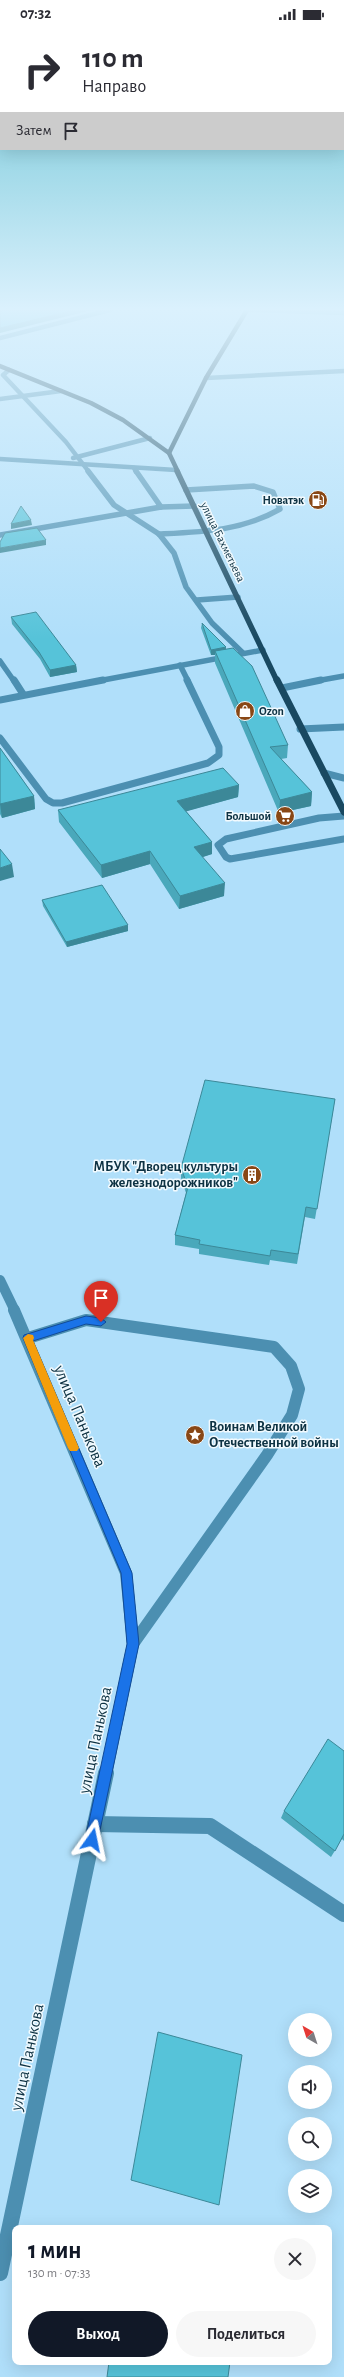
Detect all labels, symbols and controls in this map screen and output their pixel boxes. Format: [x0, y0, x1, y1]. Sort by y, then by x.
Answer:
text: 07:32 [20, 6, 51, 21]
icon: right [16, 44, 68, 96]
text: 110 m [82, 45, 144, 73]
text: Направо [82, 78, 146, 96]
icon: arrive [60, 120, 82, 142]
text: Затем [16, 123, 52, 138]
fuel station icon: Новатэк [307, 489, 329, 511]
place label: Новатэк [263, 494, 304, 506]
street label: улица Бахметьева [197, 499, 248, 585]
shop icon: Ozon [234, 700, 256, 722]
place label: Ozon [259, 705, 284, 717]
supermarket icon: Большой [274, 805, 296, 827]
place label: Большой [225, 810, 271, 822]
place label: МБУК "Дворец культуры железнодорожников" [94, 1160, 238, 1190]
building icon: МБУК "Дворец культуры железнодорожников" [241, 1164, 263, 1186]
pin [84, 1281, 118, 1322]
icon: arrive [90, 1287, 112, 1309]
street label: улица Панькова [50, 1362, 109, 1470]
place label: Воинам Великой Отечественной войны [209, 1420, 339, 1450]
place icon: Воинам Великой Отечественной войны [184, 1424, 206, 1446]
street label: улица Панькова [75, 1685, 116, 1796]
position arrow [71, 1819, 113, 1861]
street label: улица Панькова [7, 2002, 48, 2113]
north arrow [288, 2013, 332, 2057]
map controls [288, 2013, 332, 2213]
button: sound [288, 2065, 332, 2109]
button: search [288, 2117, 332, 2161]
button: layers [288, 2169, 332, 2213]
button: close [274, 2238, 316, 2280]
text: 1 мин [28, 2239, 82, 2263]
text: 130 m · 07:33 [28, 2267, 90, 2280]
button: Выход [28, 2311, 168, 2357]
button: Поделиться [176, 2311, 316, 2357]

